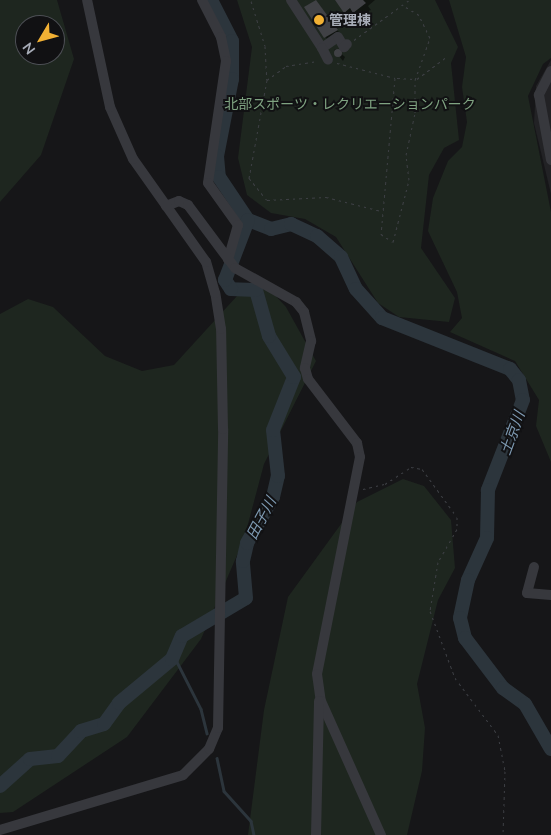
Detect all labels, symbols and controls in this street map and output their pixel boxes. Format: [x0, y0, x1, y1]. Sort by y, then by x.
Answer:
place label: 管理棟 [329, 12, 371, 28]
marker: 管理棟 [313, 14, 325, 26]
north arrow [15, 15, 65, 65]
text: N [18, 39, 39, 58]
park label: 北部スポーツ・レクリエーションパーク [224, 96, 476, 112]
water label: 土京川 [496, 409, 528, 457]
water label: 田子川 [242, 494, 280, 542]

